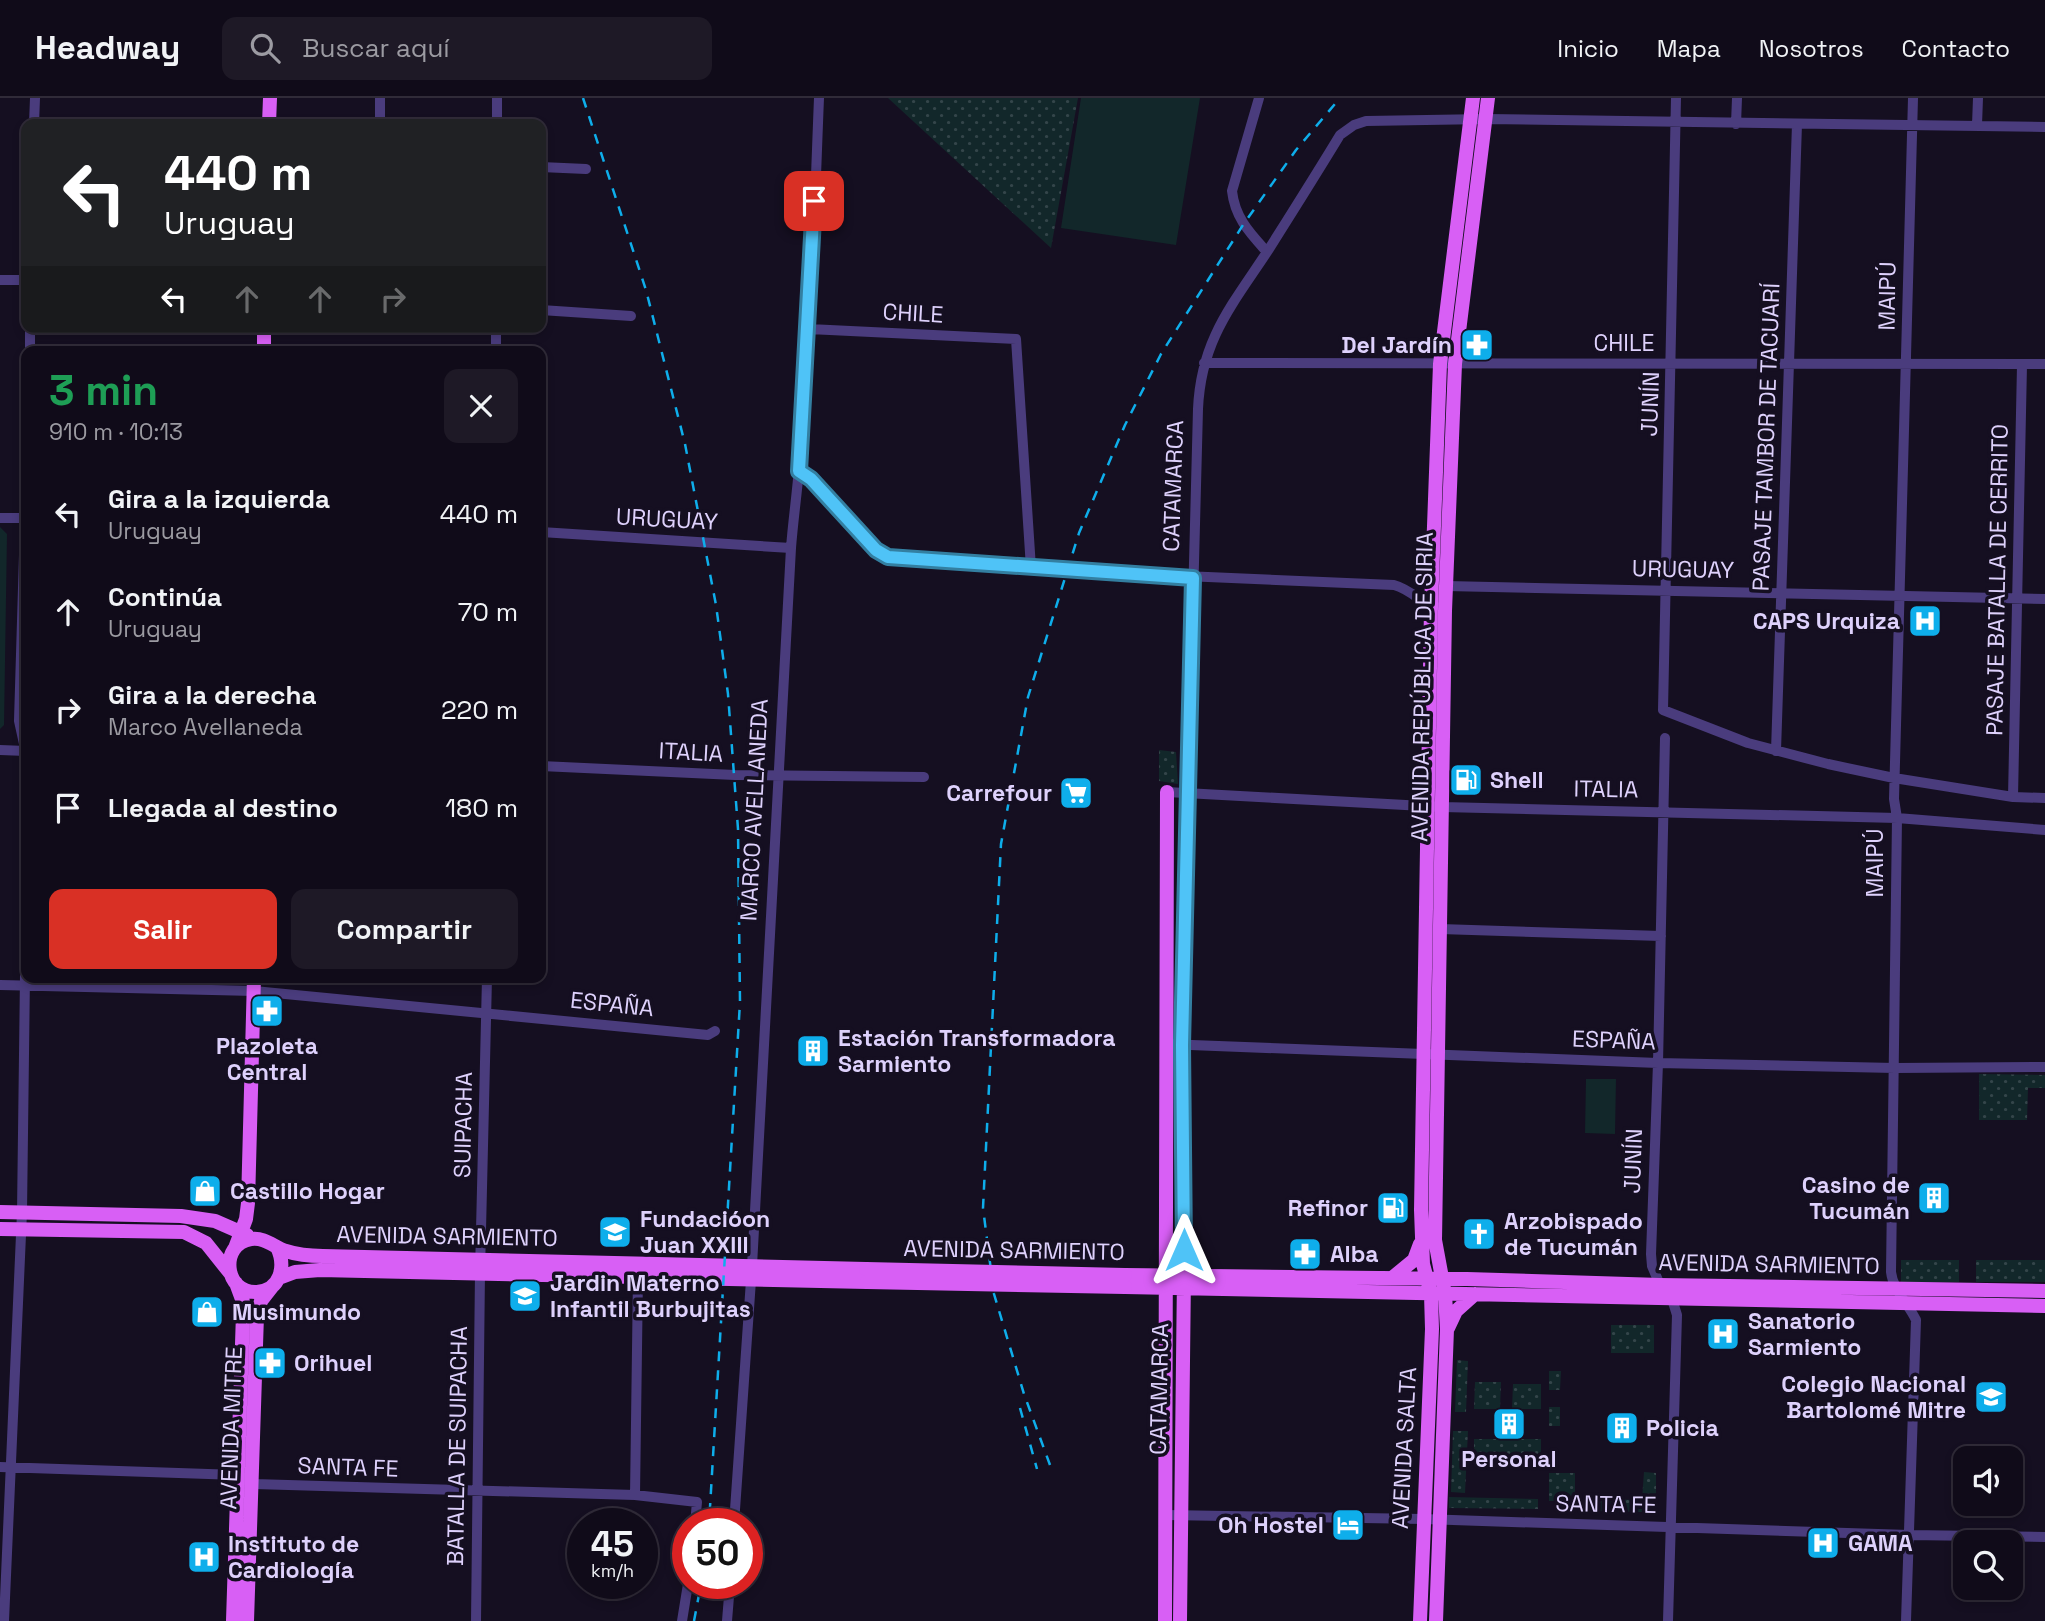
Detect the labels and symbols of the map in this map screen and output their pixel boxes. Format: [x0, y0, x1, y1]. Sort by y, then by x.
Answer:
pin [784, 171, 844, 231]
street label: MAIPÚ [1871, 261, 1903, 331]
street label: PASAJE TAMBOR DE TACUARÍ [1746, 282, 1786, 592]
street label: CHILE [882, 296, 944, 330]
pharmacy icon: Del Jardín [1458, 326, 1496, 364]
street label: CHILE [1594, 328, 1654, 358]
place label: Del Jardín [1341, 330, 1452, 360]
street label: JUNÍN [1634, 371, 1666, 437]
street label: CATAMARCA [1156, 420, 1190, 552]
street label: PASAJE BATALLA DE CERRITO [1979, 424, 2015, 736]
street label: URUGUAY [615, 501, 719, 537]
street label: AVENIDA REPÚBLICA DE SIRIA [1404, 532, 1440, 842]
street label: URUGUAY [1632, 553, 1734, 585]
hospital icon: CAPS Urquiza [1906, 602, 1944, 640]
place label: CAPS Urquiza [1753, 606, 1900, 636]
street label: MARCO AVELLANEDA [733, 698, 775, 922]
street label: ITALIA [658, 735, 724, 769]
fuel station icon: Shell [1447, 761, 1485, 799]
place label: Shell [1490, 765, 1544, 795]
street label: ITALIA [1573, 773, 1639, 805]
supermarket icon: Carrefour [1057, 774, 1095, 812]
place label: Carrefour [946, 778, 1052, 808]
street label: MAIPÚ [1860, 828, 1890, 898]
street label: ESPAÑA [569, 985, 655, 1023]
pharmacy icon: Plazoleta Central [248, 992, 286, 1030]
place label: Estación Transformadora Sarmiento [838, 1023, 1116, 1079]
street label: ESPAÑA [1572, 1024, 1656, 1056]
place label: Plazoleta Central [216, 1031, 318, 1087]
building icon: Estación Transformadora Sarmiento [794, 1032, 832, 1070]
street label: SUIPACHA [447, 1072, 479, 1178]
street label: JUNÍN [1617, 1128, 1649, 1194]
place label: Casino de Tucumán [1802, 1170, 1910, 1226]
shop icon: Castillo Hogar [186, 1172, 224, 1210]
place label: Castillo Hogar [230, 1176, 385, 1206]
building icon: Casino de Tucumán [1915, 1179, 1953, 1217]
fuel station icon: Refinor [1374, 1189, 1412, 1227]
place label: Refinor [1288, 1193, 1368, 1223]
place label: Fundacióon Juan XXIII [640, 1204, 770, 1260]
place label: Arzobispado de Tucumán [1504, 1206, 1643, 1262]
school or university icon: Fundacióon Juan XXIII [596, 1213, 634, 1251]
position arrow [1147, 1213, 1221, 1287]
church icon: Arzobispado de Tucumán [1460, 1215, 1498, 1253]
street label: AVENIDA SARMIENTO [336, 1219, 558, 1253]
street label: AVENIDA SARMIENTO [903, 1233, 1125, 1267]
pharmacy icon: Alba [1286, 1235, 1324, 1273]
place label: Alba [1330, 1239, 1379, 1269]
street label: AVENIDA SARMIENTO [1658, 1247, 1880, 1281]
place label: Jardin Materno Infantil Burbujitas [550, 1268, 751, 1324]
school or university icon: Jardin Materno Infantil Burbujitas [506, 1277, 544, 1315]
shop icon: Musimundo [188, 1293, 226, 1331]
place label: Musimundo [232, 1297, 361, 1327]
place label: Sanatorio Sarmiento [1748, 1306, 1861, 1362]
hospital icon: Sanatorio Sarmiento [1704, 1315, 1742, 1353]
street label: CATAMARCA [1143, 1323, 1175, 1455]
street label: BATALLA DE SUIPACHA [440, 1326, 474, 1566]
pharmacy icon: Orihuel [251, 1344, 289, 1382]
street label: AVENIDA MITRE [213, 1346, 249, 1510]
place label: Orihuel [294, 1348, 372, 1378]
street label: AVENIDA SALTA [1385, 1366, 1423, 1530]
place label: Colegio Nacional Bartolomé Mitre [1781, 1369, 1966, 1425]
school or university icon: Colegio Nacional Bartolomé Mitre [1972, 1378, 2010, 1416]
building icon: Personal [1490, 1405, 1528, 1443]
building icon: Policia [1603, 1409, 1641, 1447]
place label: Policia [1646, 1413, 1719, 1443]
place label: Personal [1461, 1444, 1557, 1474]
street label: SANTA FE [297, 1450, 399, 1484]
street label: SANTA FE [1555, 1488, 1657, 1520]
hotel icon: Oh Hostel [1329, 1506, 1367, 1544]
speed limit sign: 50 [672, 1508, 763, 1599]
place label: Oh Hostel [1218, 1510, 1324, 1540]
hospital icon: GAMA [1804, 1524, 1842, 1562]
place label: GAMA [1848, 1528, 1913, 1558]
place label: Instituto de Cardiología [228, 1529, 359, 1585]
hospital icon: Instituto de Cardiología [185, 1538, 223, 1576]

